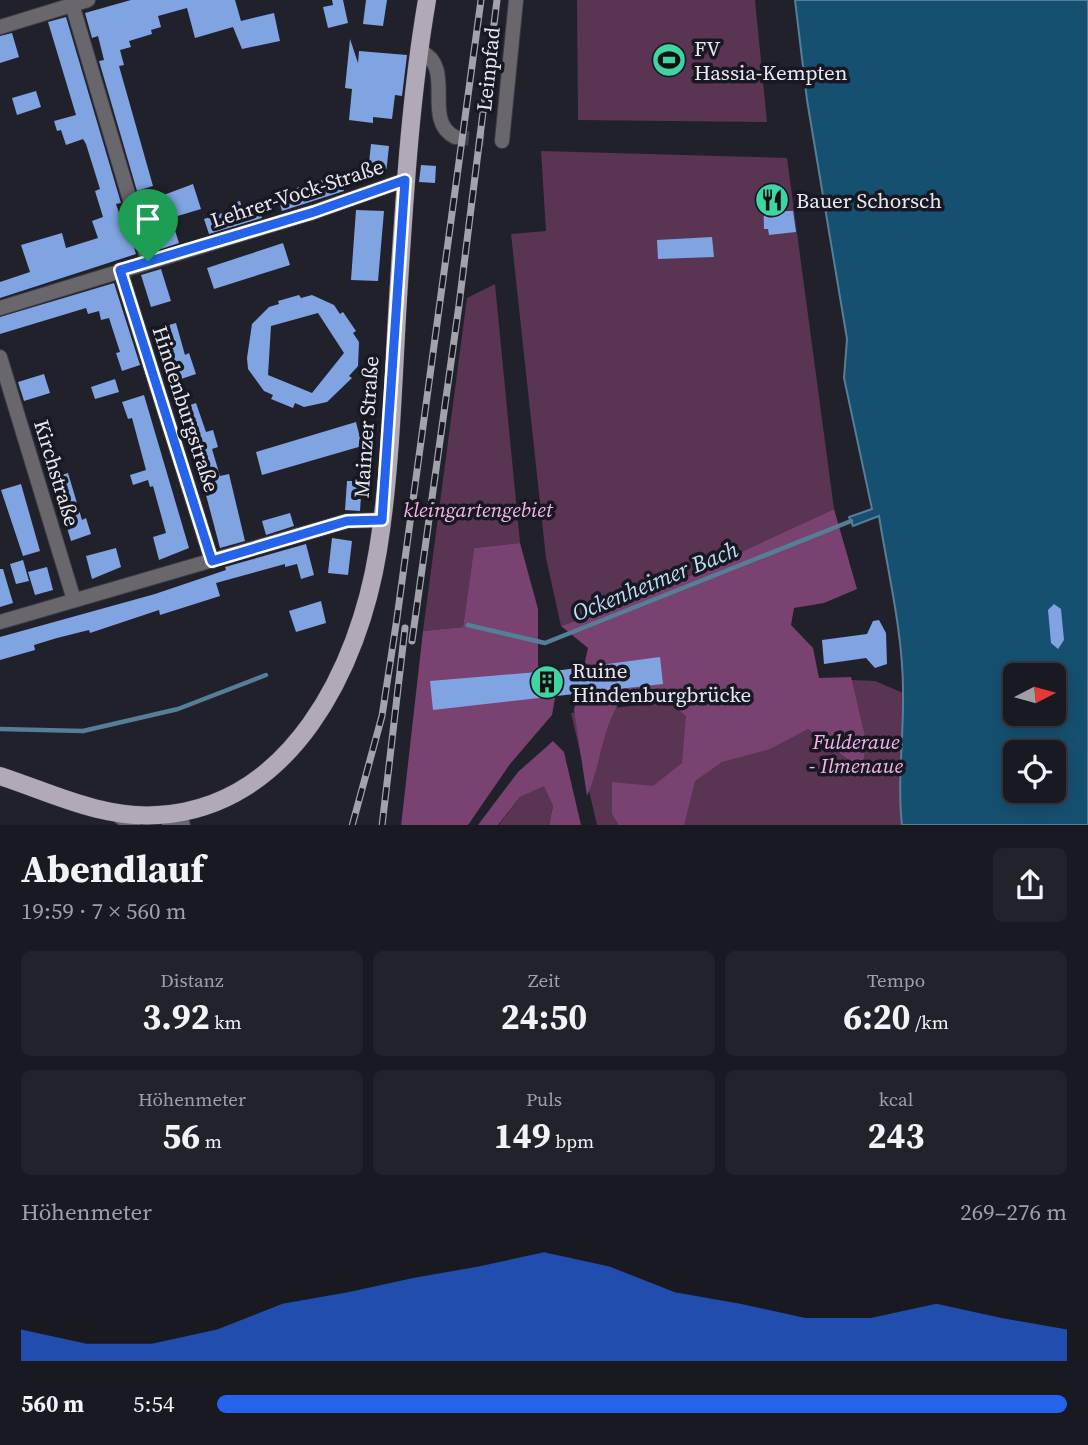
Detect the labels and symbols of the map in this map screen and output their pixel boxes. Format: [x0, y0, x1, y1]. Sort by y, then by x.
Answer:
street label: Leinpfad [469, 26, 507, 112]
place label: FV Hassia-Kempten [694, 34, 848, 87]
sports icon: FV Hassia-Kempten [650, 41, 688, 79]
street label: Lehrer-Vock-Straße [207, 151, 387, 235]
restaurant icon: Bauer Schorsch [753, 181, 791, 219]
place label: Bauer Schorsch [796, 186, 942, 215]
pin [118, 189, 178, 261]
street label: Hindenburgstraße [145, 322, 227, 496]
street label: Mainzer Straße [347, 355, 385, 499]
street label: Kirchstraße [27, 416, 87, 530]
park label: kleingartengebiet [403, 495, 554, 524]
water label: Ockenheimer Bach [567, 533, 743, 629]
place label: Ruine Hindenburgbrücke [572, 656, 751, 709]
building icon: Ruine Hindenburgbrücke [528, 663, 566, 701]
north arrow [1003, 663, 1066, 726]
park label: Fulderaue - Ilmenaue [809, 727, 903, 780]

